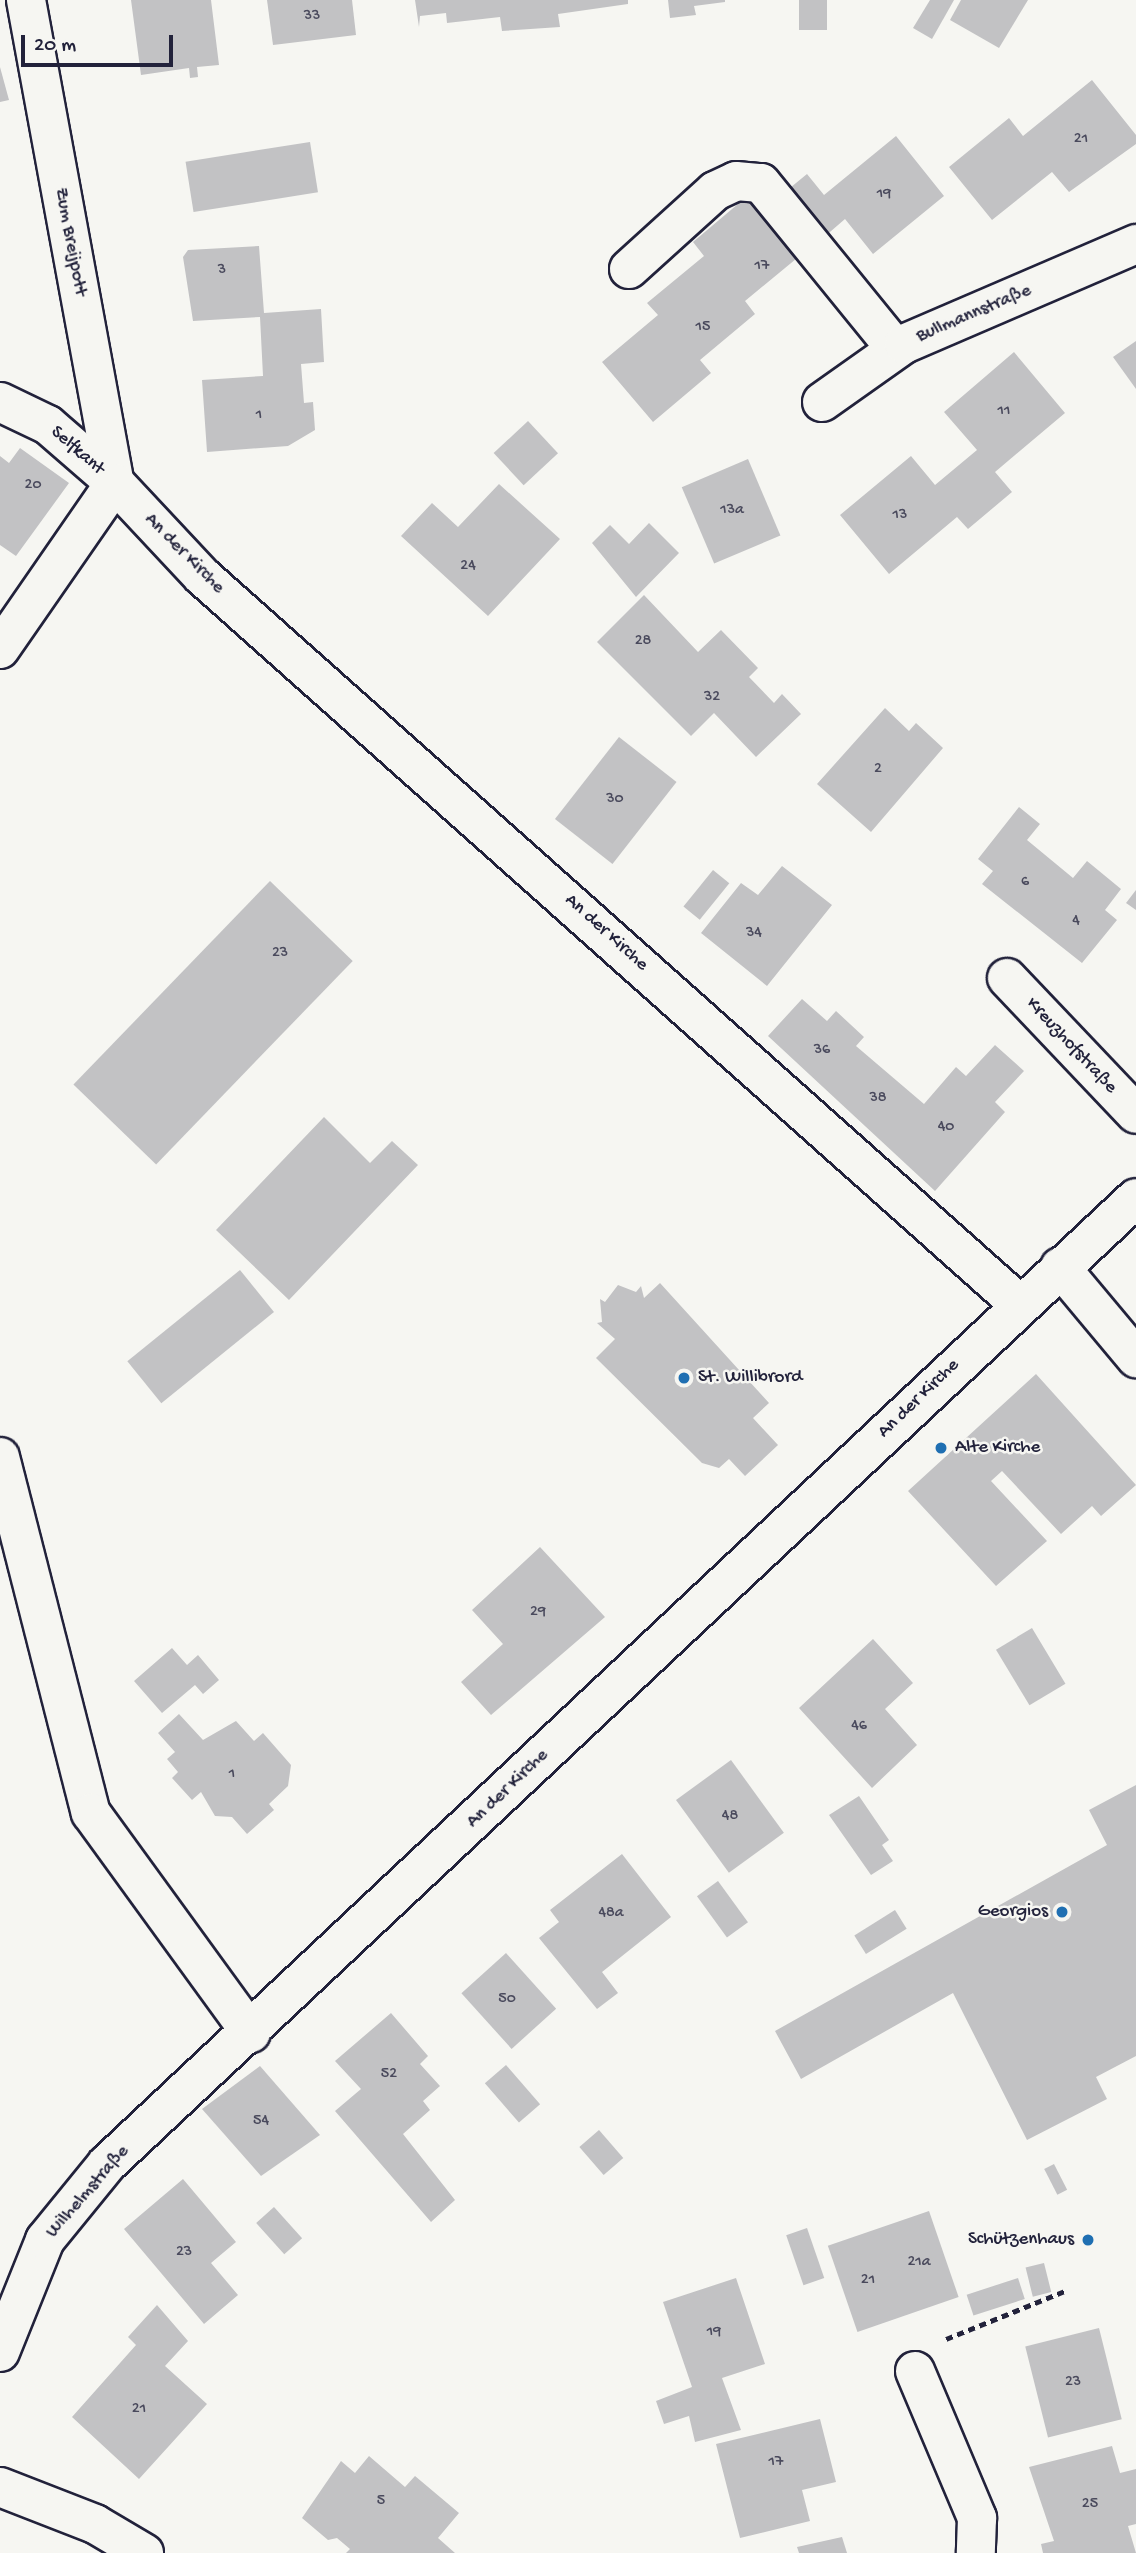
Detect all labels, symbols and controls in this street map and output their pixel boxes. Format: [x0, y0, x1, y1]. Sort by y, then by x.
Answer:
house number: 33 [304, 7, 320, 27]
scale bar [24, 21, 177, 65]
text: 20 m [34, 34, 76, 59]
house number: 21 [1074, 130, 1088, 150]
house number: 19 [877, 185, 891, 205]
street label: Zum Breijpott [48, 186, 92, 298]
house number: 17 [755, 257, 769, 277]
house number: 3 [218, 261, 226, 281]
street label: Bullmannstraße [913, 280, 1035, 348]
house number: 15 [696, 318, 710, 338]
house number: 11 [998, 402, 1010, 422]
house number: 1 [256, 406, 262, 426]
street label: Selfkant [45, 421, 109, 481]
house number: 20 [25, 476, 41, 496]
house number: 13a [720, 501, 744, 521]
house number: 13 [893, 506, 907, 526]
street label: An der Kirche [139, 509, 229, 599]
house number: 24 [460, 557, 476, 577]
house number: 28 [635, 632, 651, 652]
house number: 32 [704, 688, 720, 708]
house number: 2 [874, 760, 882, 780]
house number: 30 [606, 790, 624, 810]
house number: 6 [1021, 873, 1029, 893]
street label: An der Kirche [559, 890, 653, 976]
house number: 4 [1072, 912, 1080, 932]
house number: 34 [746, 924, 762, 944]
house number: 23 [272, 944, 288, 964]
street label: Kreuzhofstraße [1021, 993, 1121, 1099]
house number: 36 [814, 1041, 830, 1061]
house number: 38 [869, 1089, 887, 1109]
house number: 40 [938, 1118, 954, 1138]
street label: An der Kirche [873, 1354, 965, 1444]
place label: St. Willibrord [698, 1367, 802, 1389]
marker: St. Willibrord [676, 1370, 692, 1386]
place label: Alte Kirche [955, 1437, 1040, 1459]
marker: Alte Kirche [933, 1440, 949, 1456]
house number: 29 [530, 1603, 546, 1623]
house number: 46 [851, 1717, 867, 1737]
street label: An der Kirche [462, 1744, 554, 1834]
house number: 1 [229, 1765, 235, 1785]
house number: 48 [722, 1807, 738, 1827]
place label: Georgios [978, 1901, 1048, 1923]
house number: 48a [598, 1904, 624, 1924]
marker: Georgios [1054, 1904, 1070, 1920]
house number: 50 [498, 1990, 516, 2010]
house number: 52 [381, 2065, 397, 2085]
house number: 54 [253, 2112, 269, 2132]
street label: Wilhelmstraße [42, 2141, 134, 2243]
place label: Schützenhaus [968, 2229, 1074, 2251]
marker: Schützenhaus [1080, 2232, 1096, 2248]
house number: 23 [176, 2243, 192, 2263]
house number: 21a [907, 2253, 931, 2273]
house number: 21 [861, 2271, 875, 2291]
house number: 19 [707, 2323, 721, 2343]
house number: 23 [1065, 2373, 1081, 2393]
house number: 21 [132, 2400, 146, 2420]
house number: 17 [769, 2453, 783, 2473]
house number: 5 [377, 2492, 385, 2512]
house number: 25 [1082, 2495, 1098, 2515]

